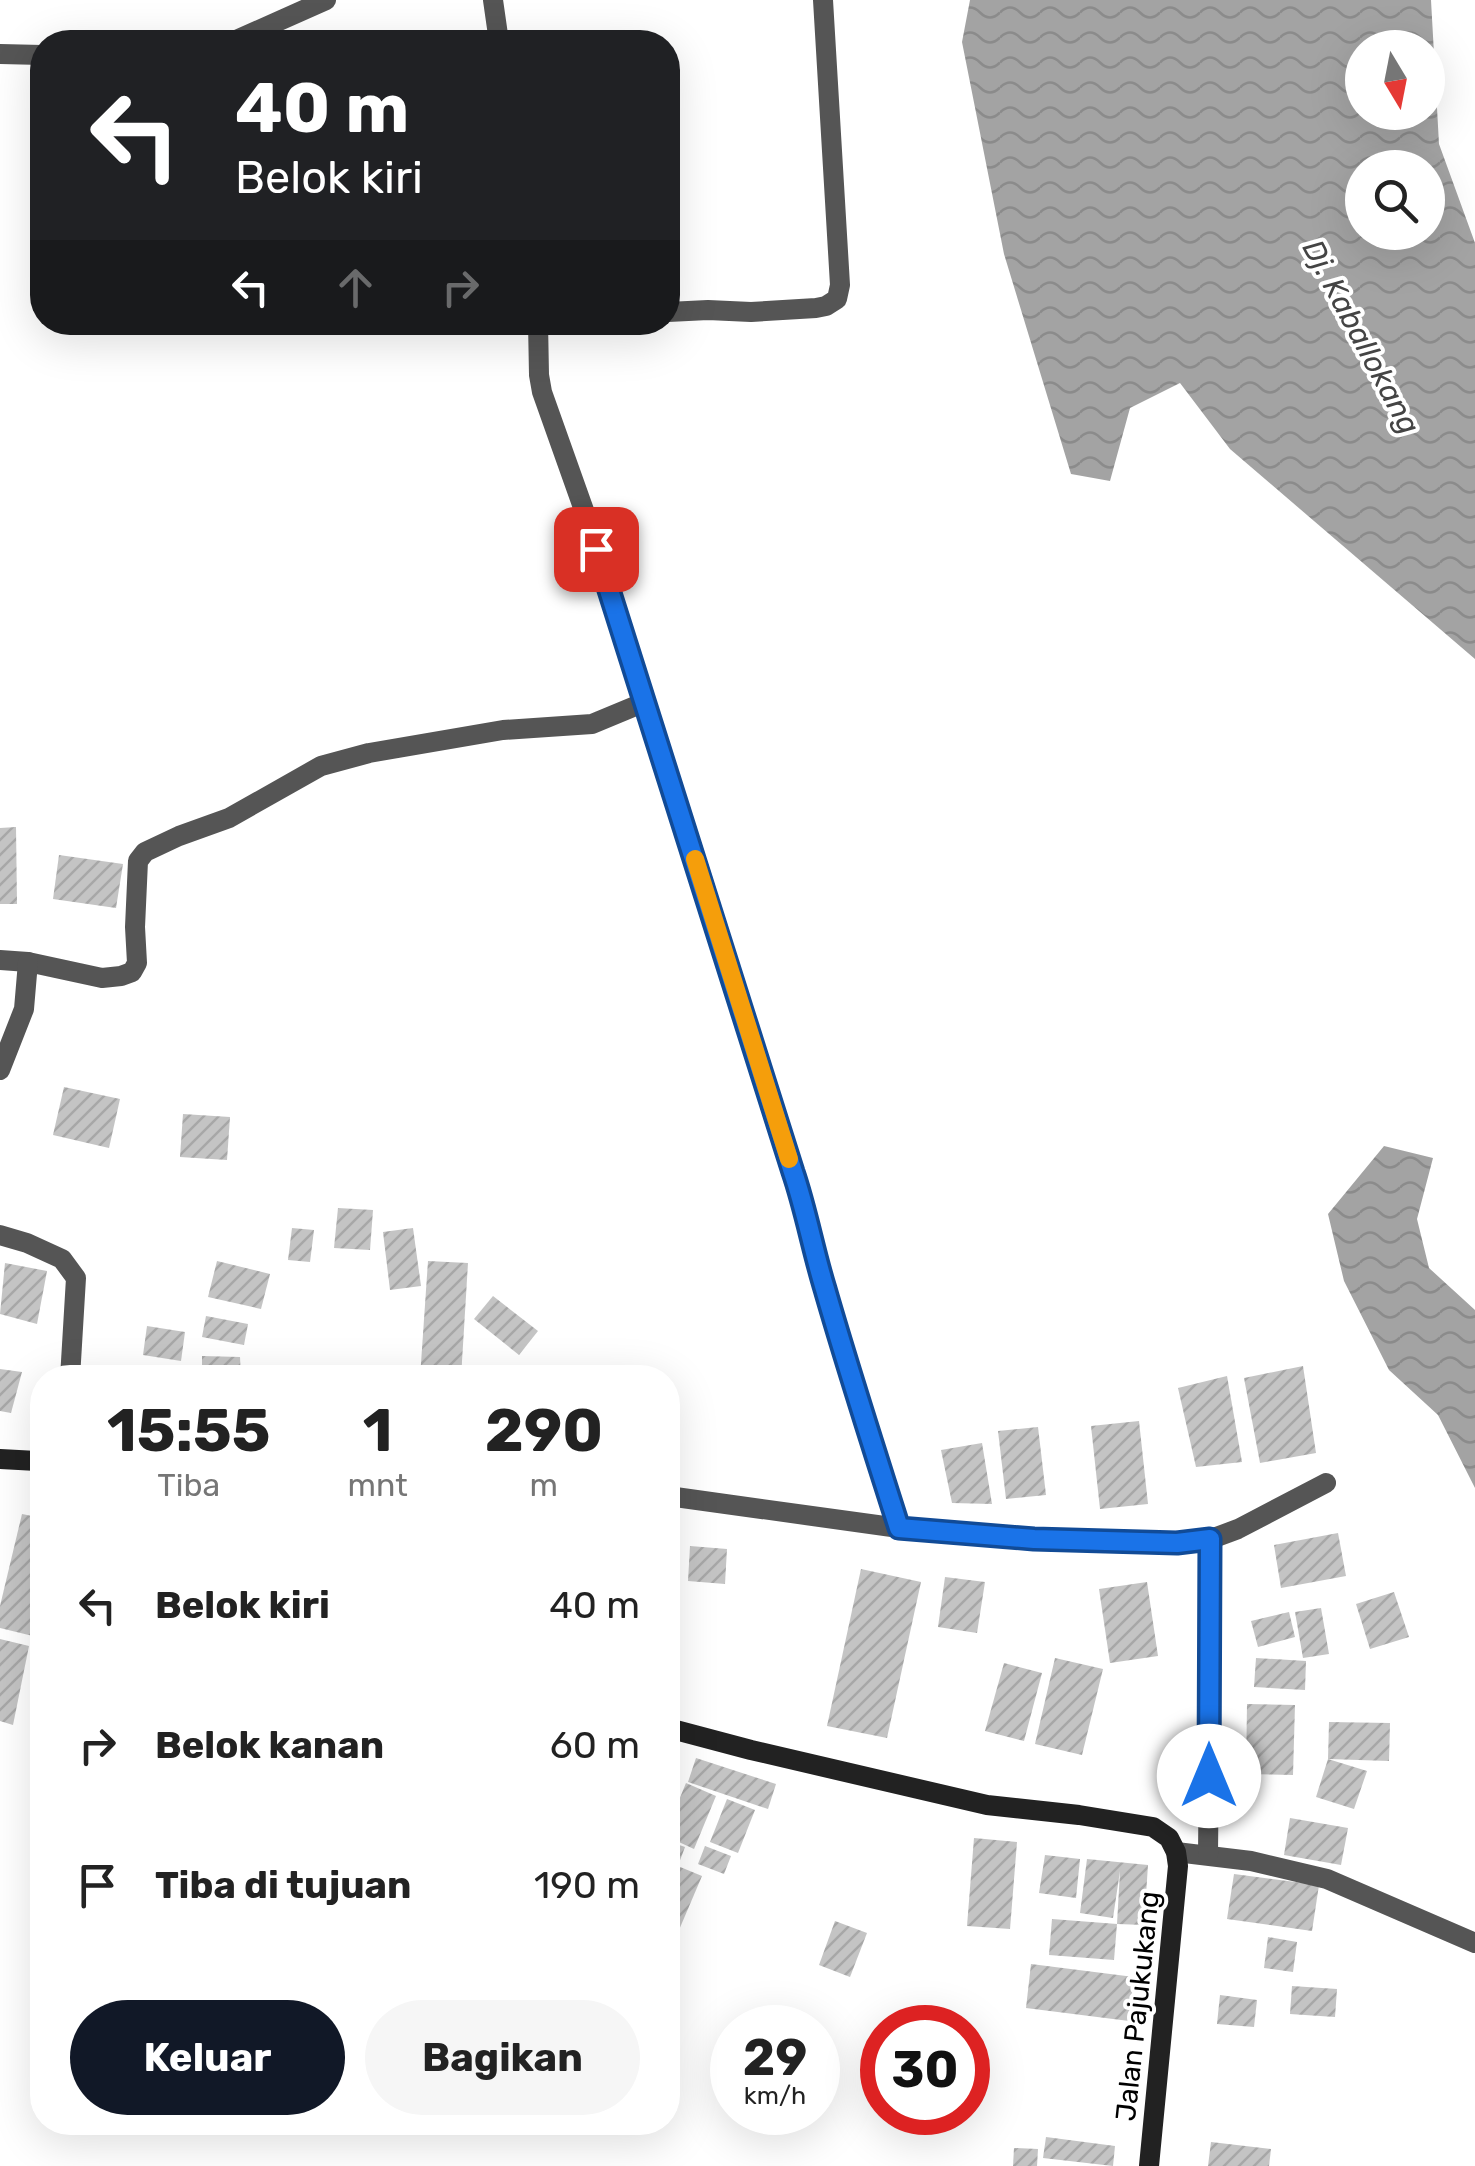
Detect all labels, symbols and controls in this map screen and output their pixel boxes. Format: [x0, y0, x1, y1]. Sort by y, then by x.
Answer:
north arrow [1345, 30, 1445, 130]
map controls [1345, 30, 1445, 250]
text: 40 m [235, 67, 409, 150]
icon: left [70, 70, 200, 200]
button: search [1345, 150, 1445, 250]
text: Belok kiri [235, 151, 423, 204]
water label: Dj. Kaballokang [1295, 234, 1427, 440]
icon: left [223, 260, 278, 315]
icon: ahead [328, 260, 383, 315]
icon: right [433, 260, 488, 315]
pin [554, 507, 639, 592]
icon: arrive [569, 522, 624, 577]
text: 15:55 [107, 1395, 271, 1466]
text: 1 [363, 1395, 393, 1466]
text: 290 [485, 1395, 603, 1466]
text: Tiba [157, 1466, 220, 1504]
text: mnt [348, 1466, 408, 1504]
text: m [530, 1466, 558, 1504]
icon: left [70, 1578, 125, 1633]
text: Belok kiri [155, 1582, 330, 1628]
text: 40 m [549, 1582, 640, 1628]
icon: right [70, 1718, 125, 1773]
text: Belok kanan [155, 1722, 384, 1768]
text: 60 m [550, 1722, 640, 1768]
position arrow [1157, 1724, 1261, 1828]
icon: arrive [70, 1858, 125, 1913]
text: Tiba di tujuan [155, 1862, 411, 1908]
text: 190 m [534, 1862, 640, 1908]
street label: Jalan Pajukukang [1109, 1889, 1166, 2123]
button: Keluar [70, 2000, 345, 2115]
button: Bagikan [365, 2000, 640, 2115]
speed limit sign: 30 [860, 2005, 990, 2135]
text: 29 [743, 2028, 807, 2088]
text: km/h [744, 2081, 806, 2110]

